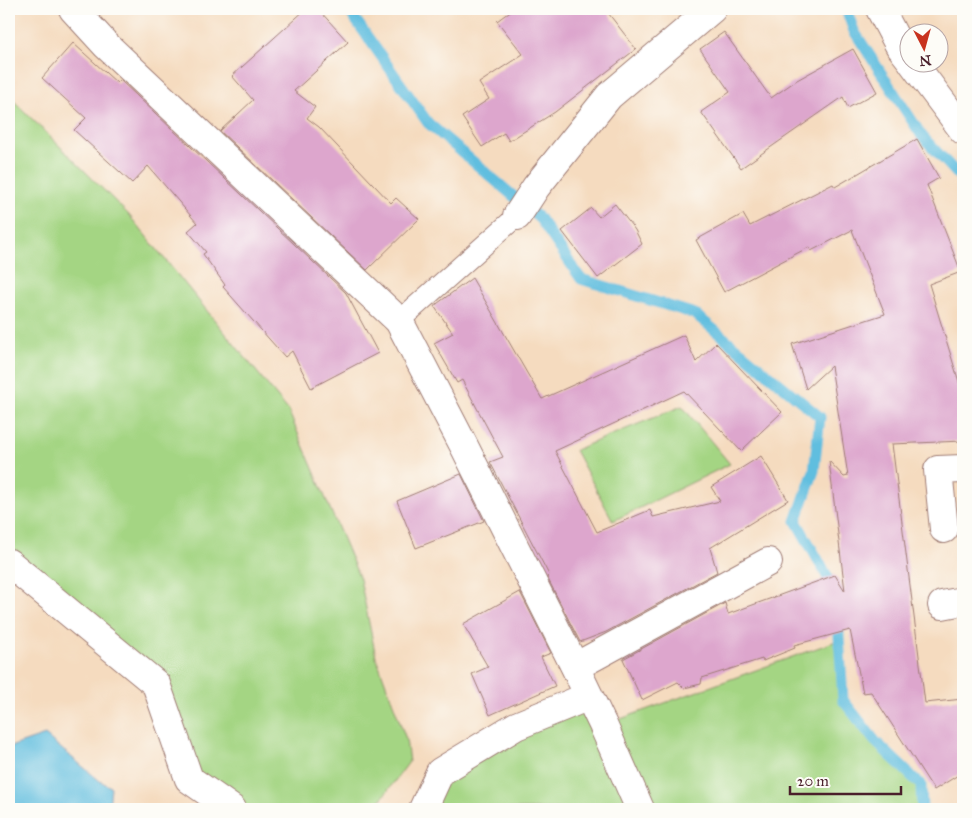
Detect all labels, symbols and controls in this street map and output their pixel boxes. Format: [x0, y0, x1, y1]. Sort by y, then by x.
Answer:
north arrow [900, 22, 950, 72]
text: N [918, 51, 932, 70]
scale bar [790, 763, 901, 795]
text: 20 m [797, 772, 829, 790]

